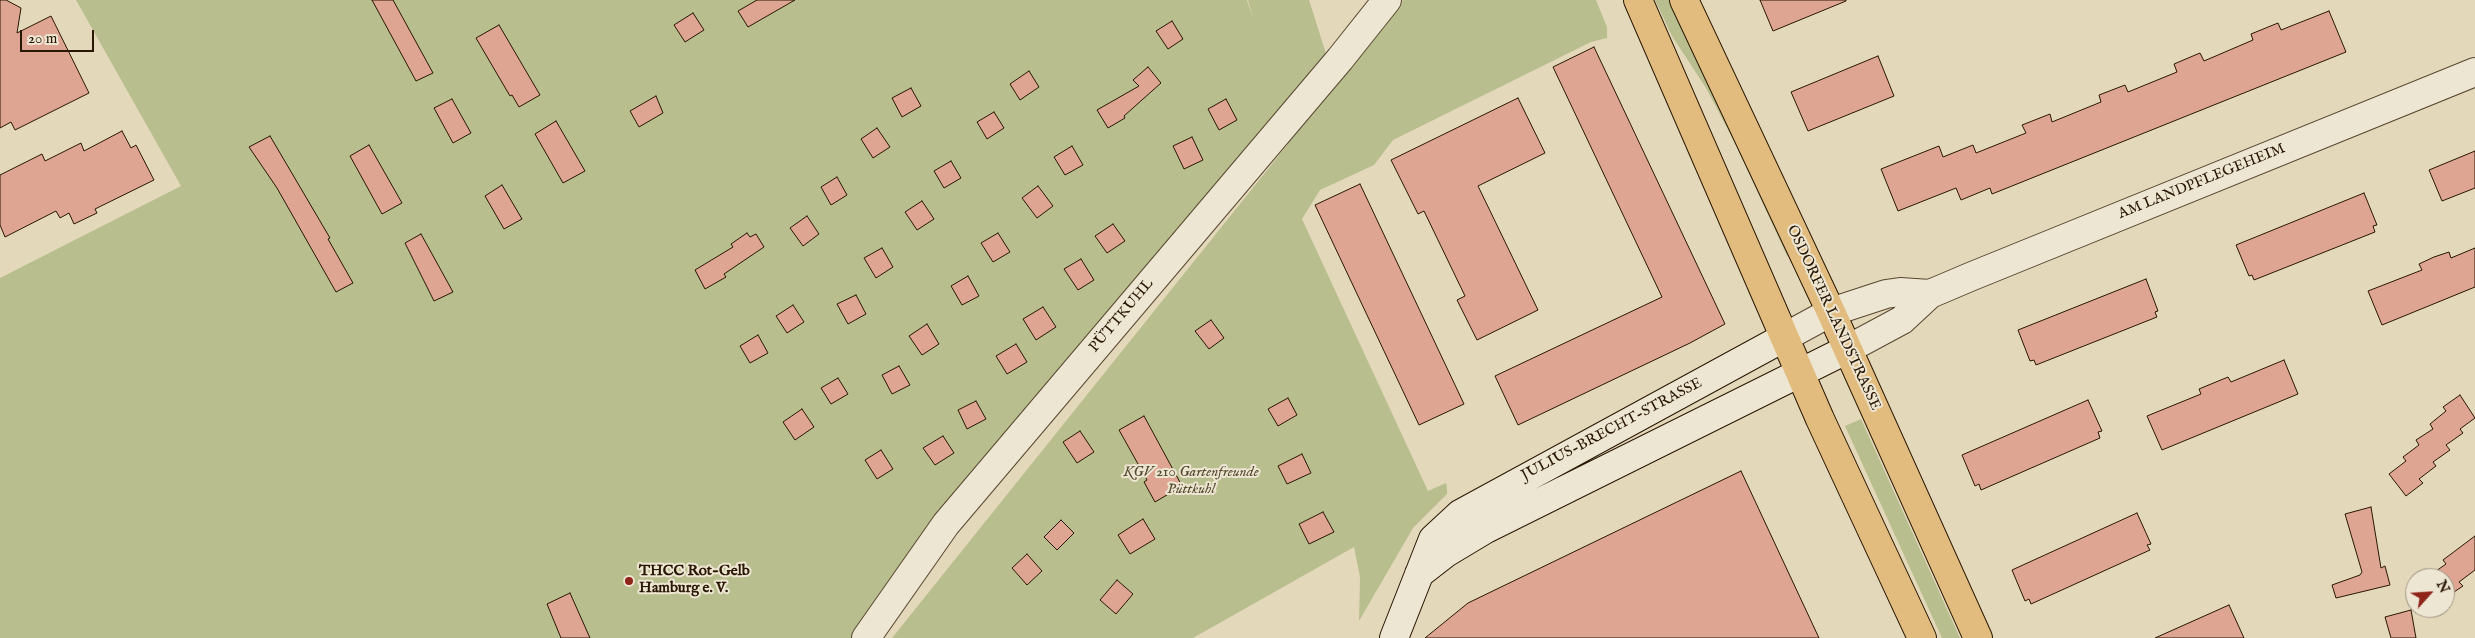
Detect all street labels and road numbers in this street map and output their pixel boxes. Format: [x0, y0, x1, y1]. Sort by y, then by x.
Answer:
street label: AM LANDPFLEGEHEIM [2116, 140, 2288, 224]
street label: OSDORFER LANDSTRASSE [1782, 223, 1884, 413]
street label: PÜTTKUHL [1086, 276, 1158, 356]
street label: JULIUS-BRECHT-STRASSE [1519, 375, 1705, 485]

